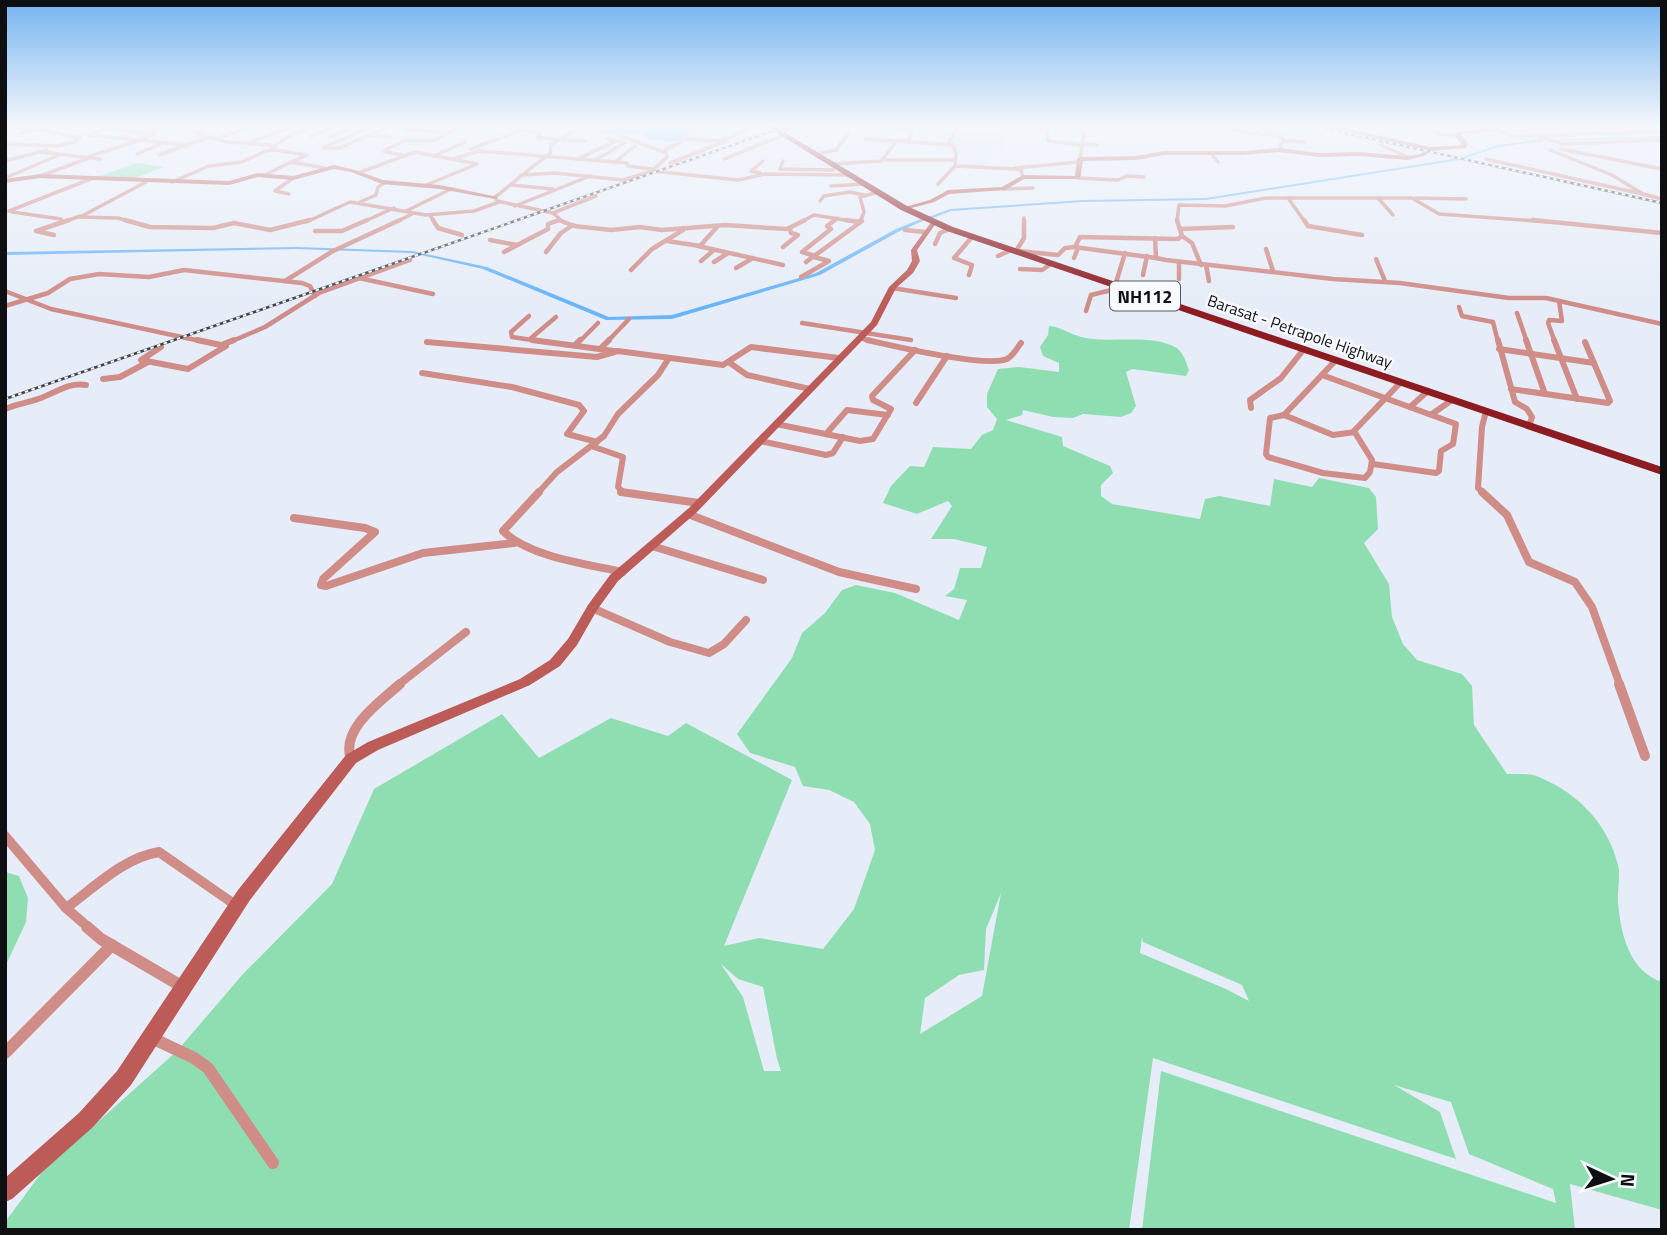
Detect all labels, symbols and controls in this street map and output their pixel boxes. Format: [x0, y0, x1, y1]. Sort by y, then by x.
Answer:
road number: NH112 [1110, 282, 1180, 310]
street label: Barasat - Petrapole Highway [1204, 288, 1396, 374]
north arrow [1576, 1144, 1646, 1214]
text: N [1614, 1173, 1643, 1188]

